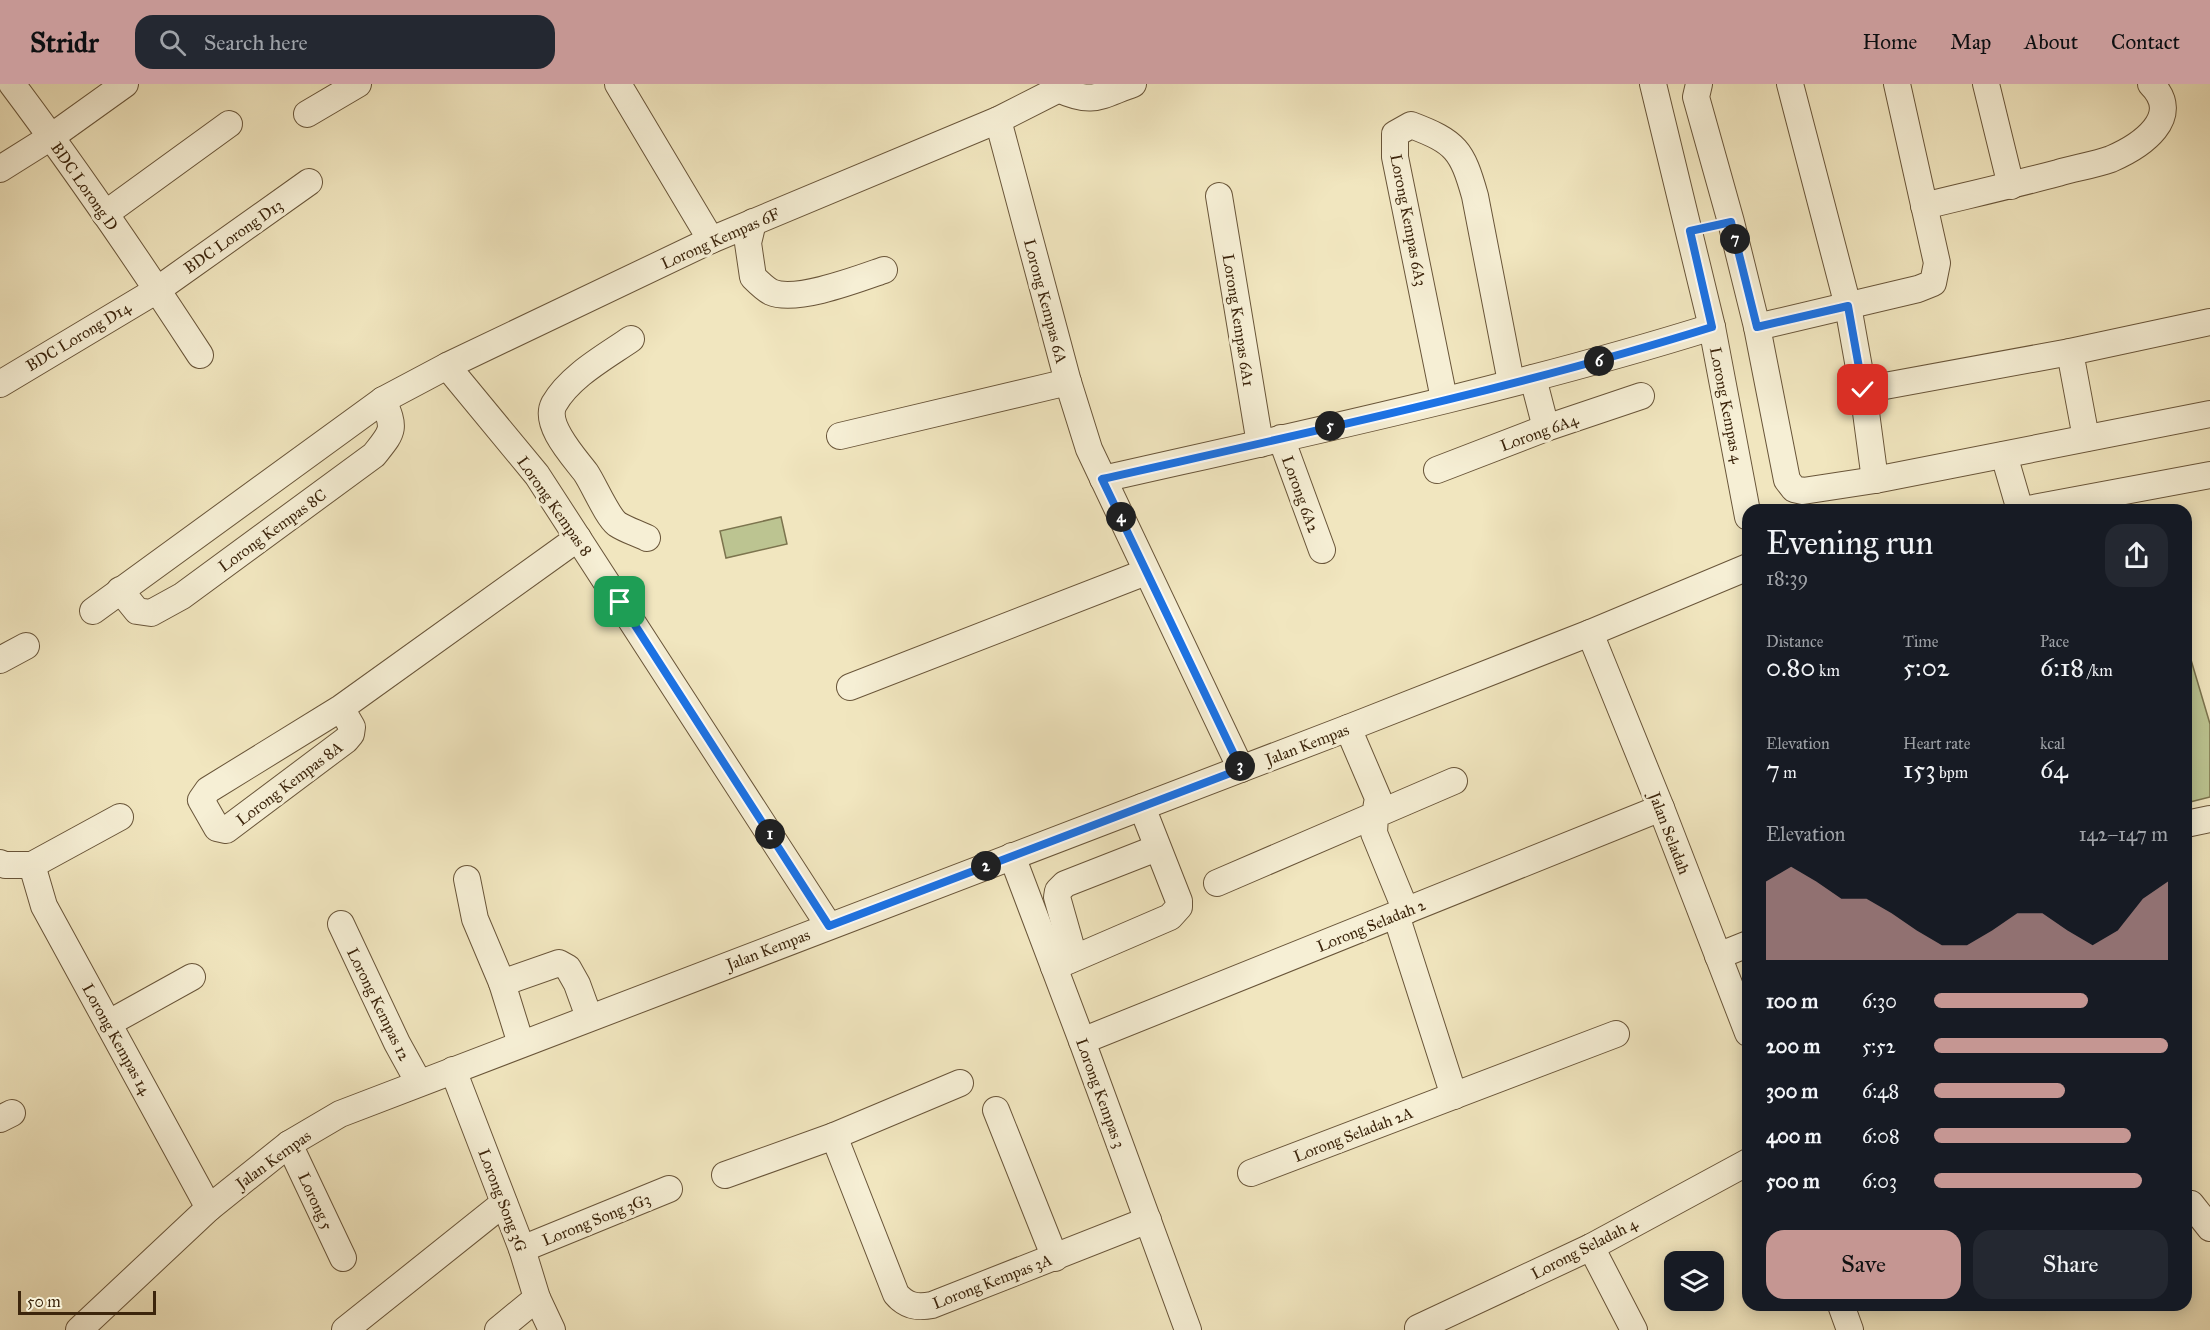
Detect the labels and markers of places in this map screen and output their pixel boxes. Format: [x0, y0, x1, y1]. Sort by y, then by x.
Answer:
pin: 7 [1720, 224, 1750, 254]
pin: 6 [1584, 346, 1614, 376]
pin [1837, 364, 1888, 415]
pin: 5 [1315, 411, 1345, 441]
pin: 4 [1106, 502, 1136, 532]
pin [594, 576, 645, 627]
pin: 3 [1225, 751, 1255, 781]
pin: 1 [755, 819, 785, 849]
pin: 2 [971, 851, 1001, 881]

